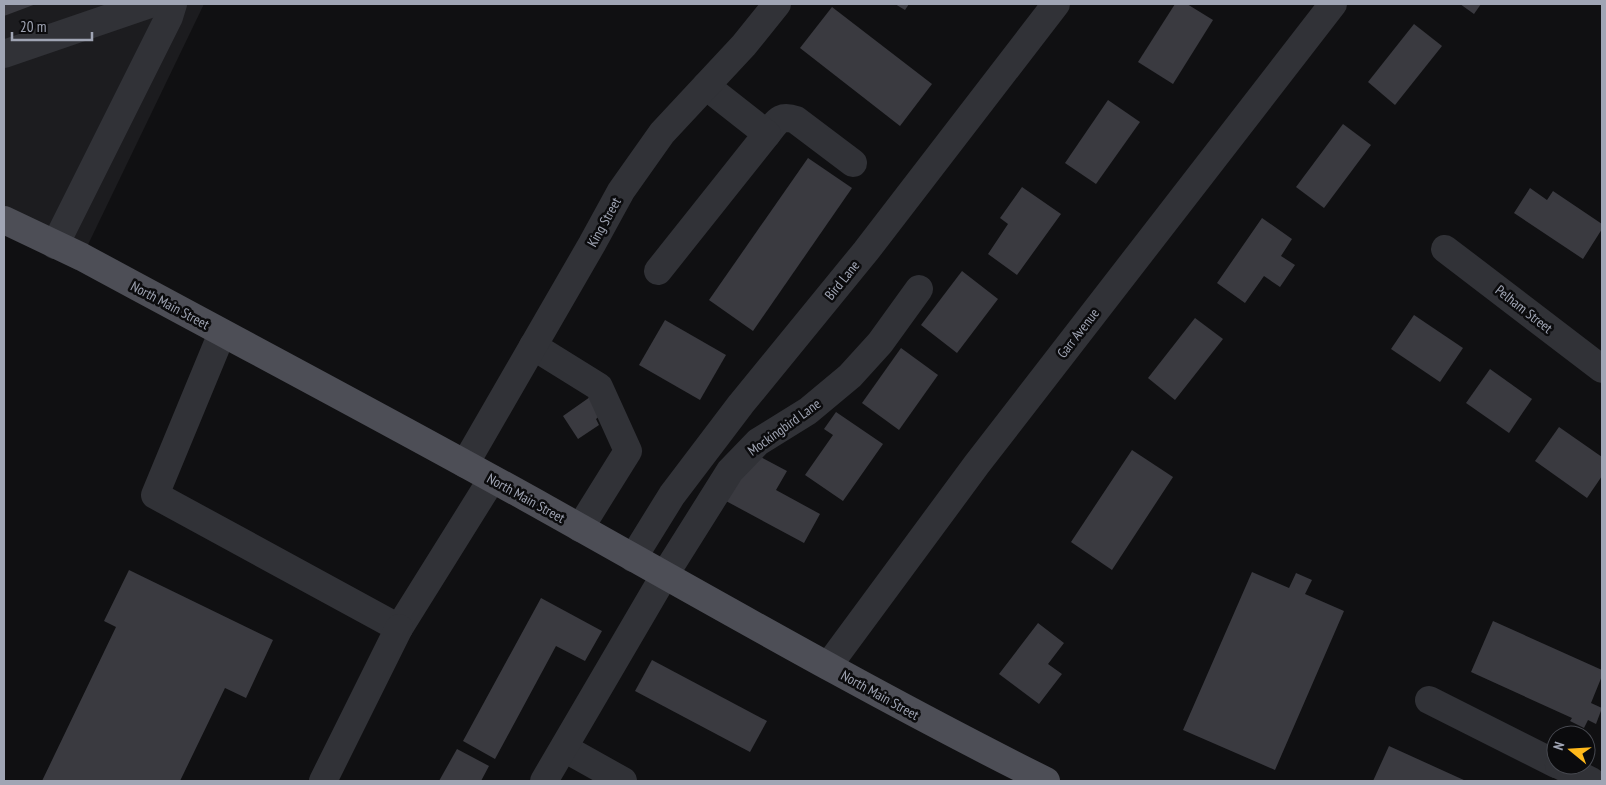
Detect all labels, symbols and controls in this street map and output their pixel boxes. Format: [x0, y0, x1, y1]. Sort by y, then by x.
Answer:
scale bar [12, 10, 92, 42]
text: 20 m [20, 17, 46, 36]
street label: King Street [583, 194, 625, 250]
street label: Bird Lane [821, 256, 863, 303]
street label: North Main Street [128, 277, 212, 333]
street label: Pelham Street [1492, 281, 1556, 337]
street label: Garr Avenue [1053, 304, 1103, 361]
street label: Mockingbird Lane [744, 394, 824, 459]
street label: North Main Street [484, 469, 568, 527]
street label: North Main Street [838, 666, 922, 724]
north arrow [1546, 725, 1596, 775]
text: N [1549, 740, 1568, 752]

